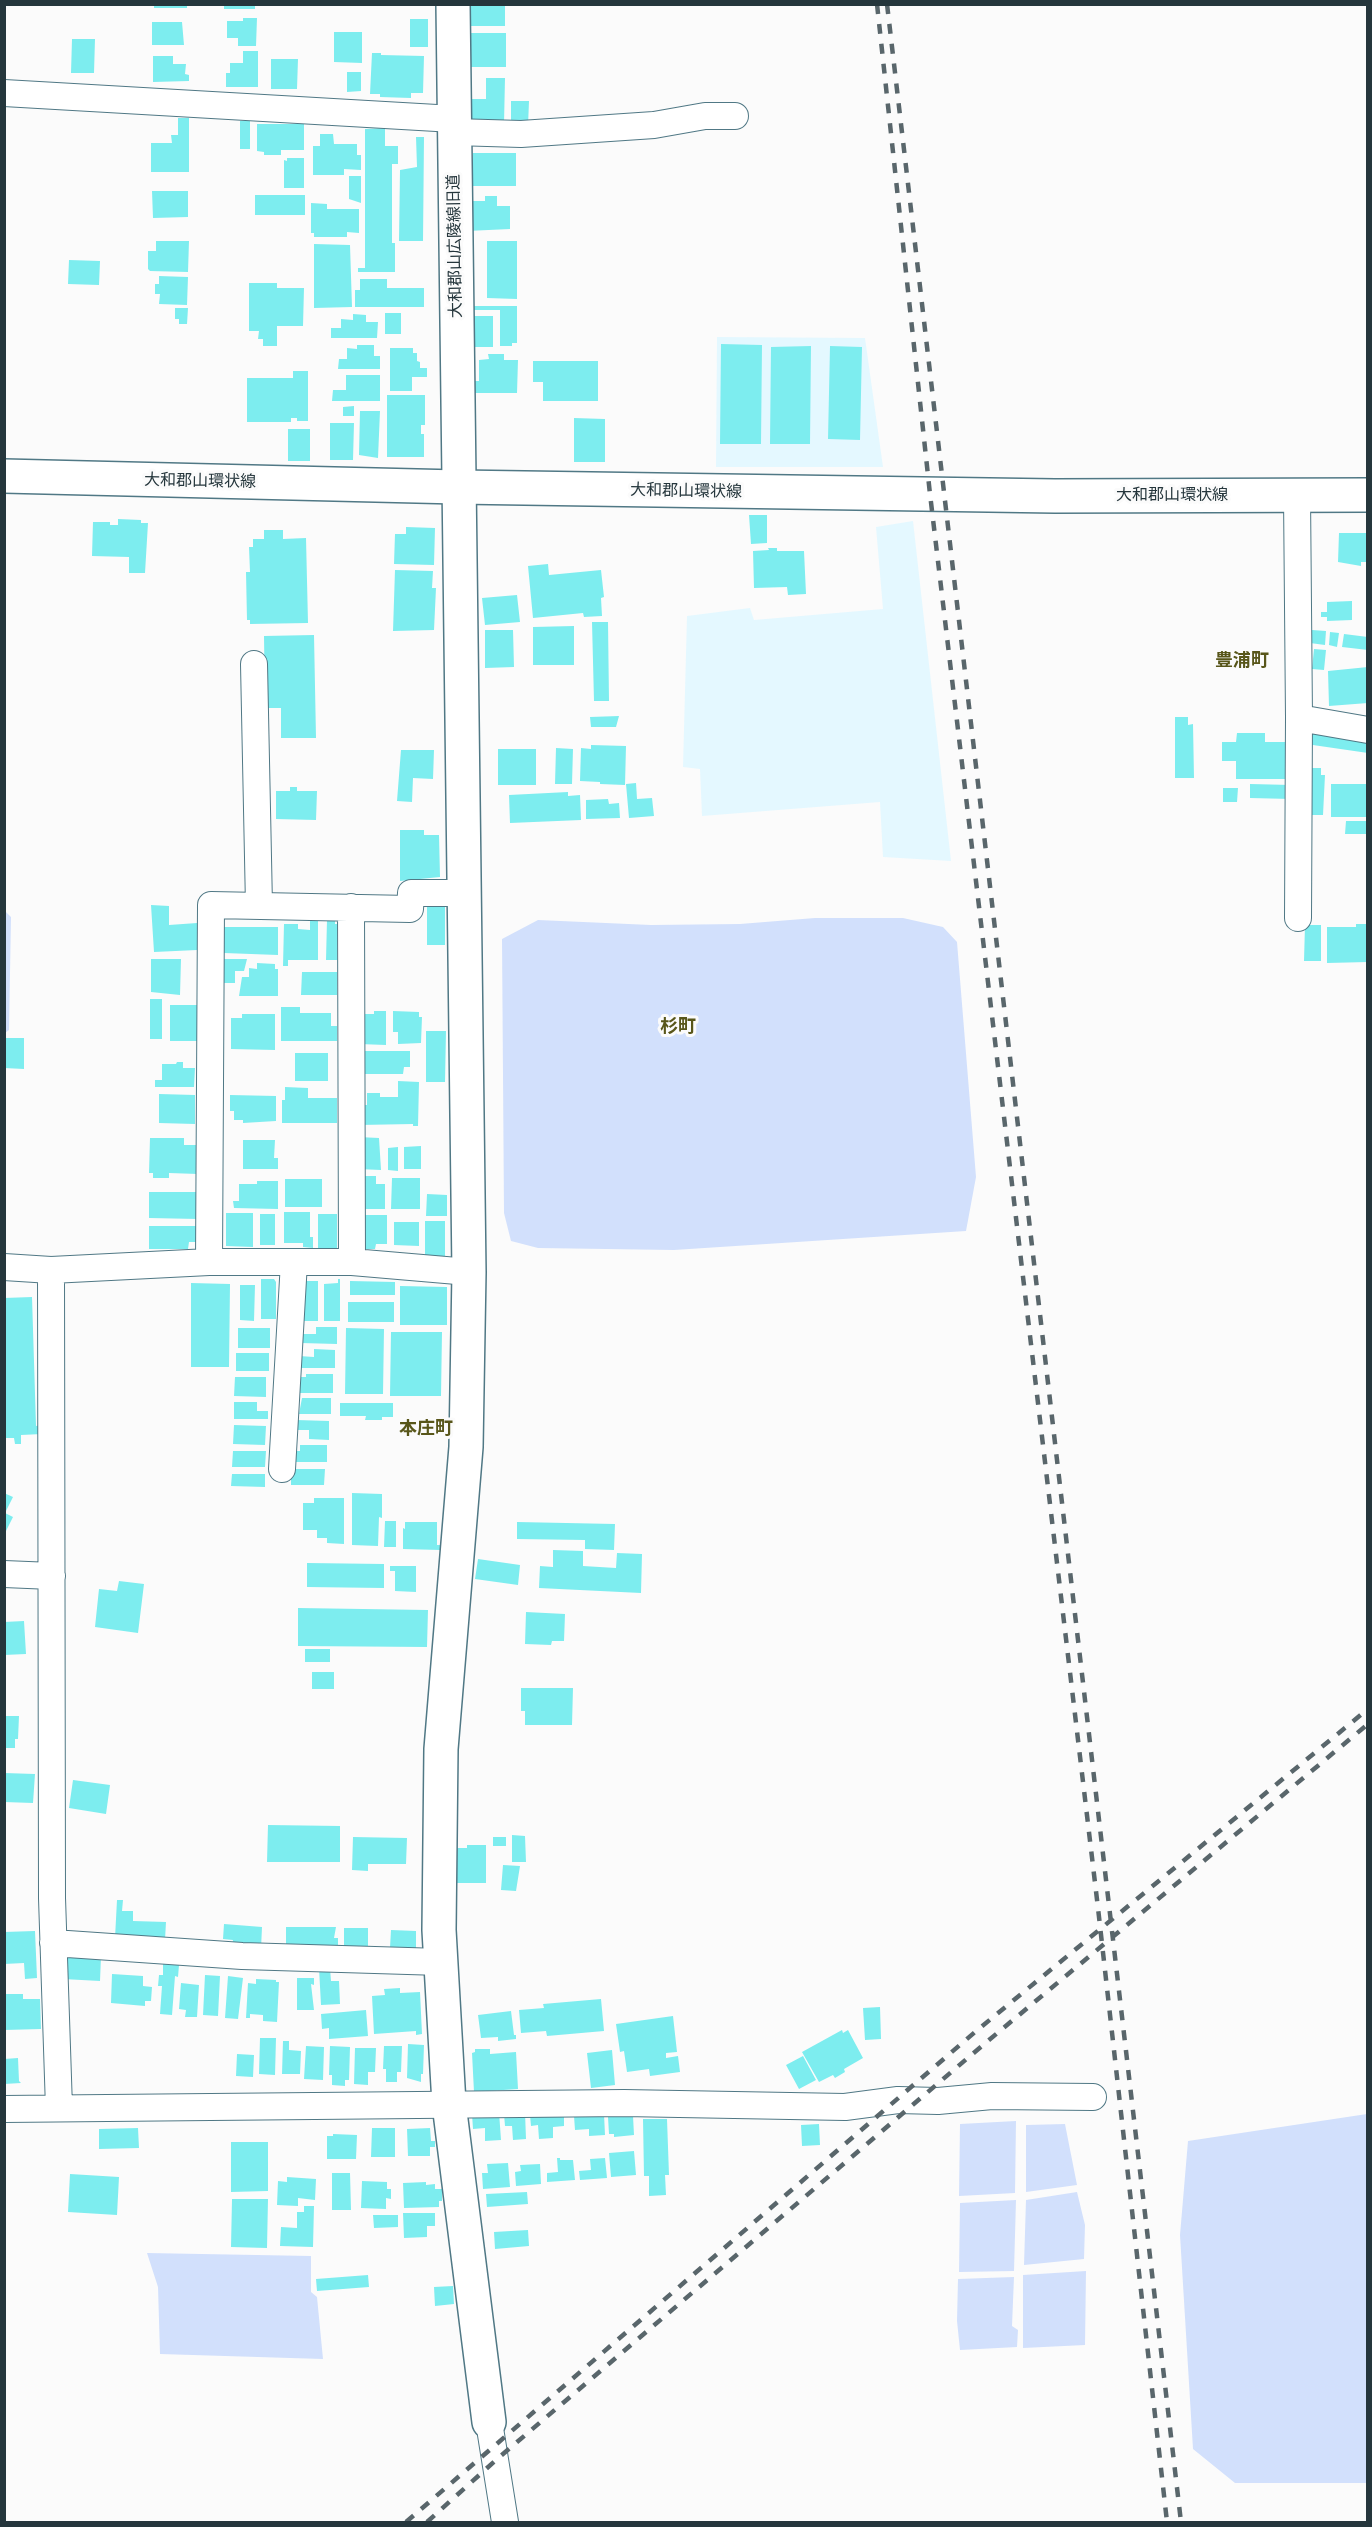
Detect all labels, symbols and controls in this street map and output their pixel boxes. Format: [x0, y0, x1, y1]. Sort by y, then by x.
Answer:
street label: 大和郡山広陵線旧道 [444, 174, 466, 318]
street label: 大和郡山環状線 [144, 470, 256, 492]
street label: 大和郡山環状線 [630, 480, 742, 502]
street label: 大和郡山環状線 [1116, 485, 1228, 505]
district label: 豊浦町 [1215, 650, 1269, 672]
district label: 杉町 [660, 1016, 696, 1038]
district label: 本庄町 [399, 1418, 453, 1440]

